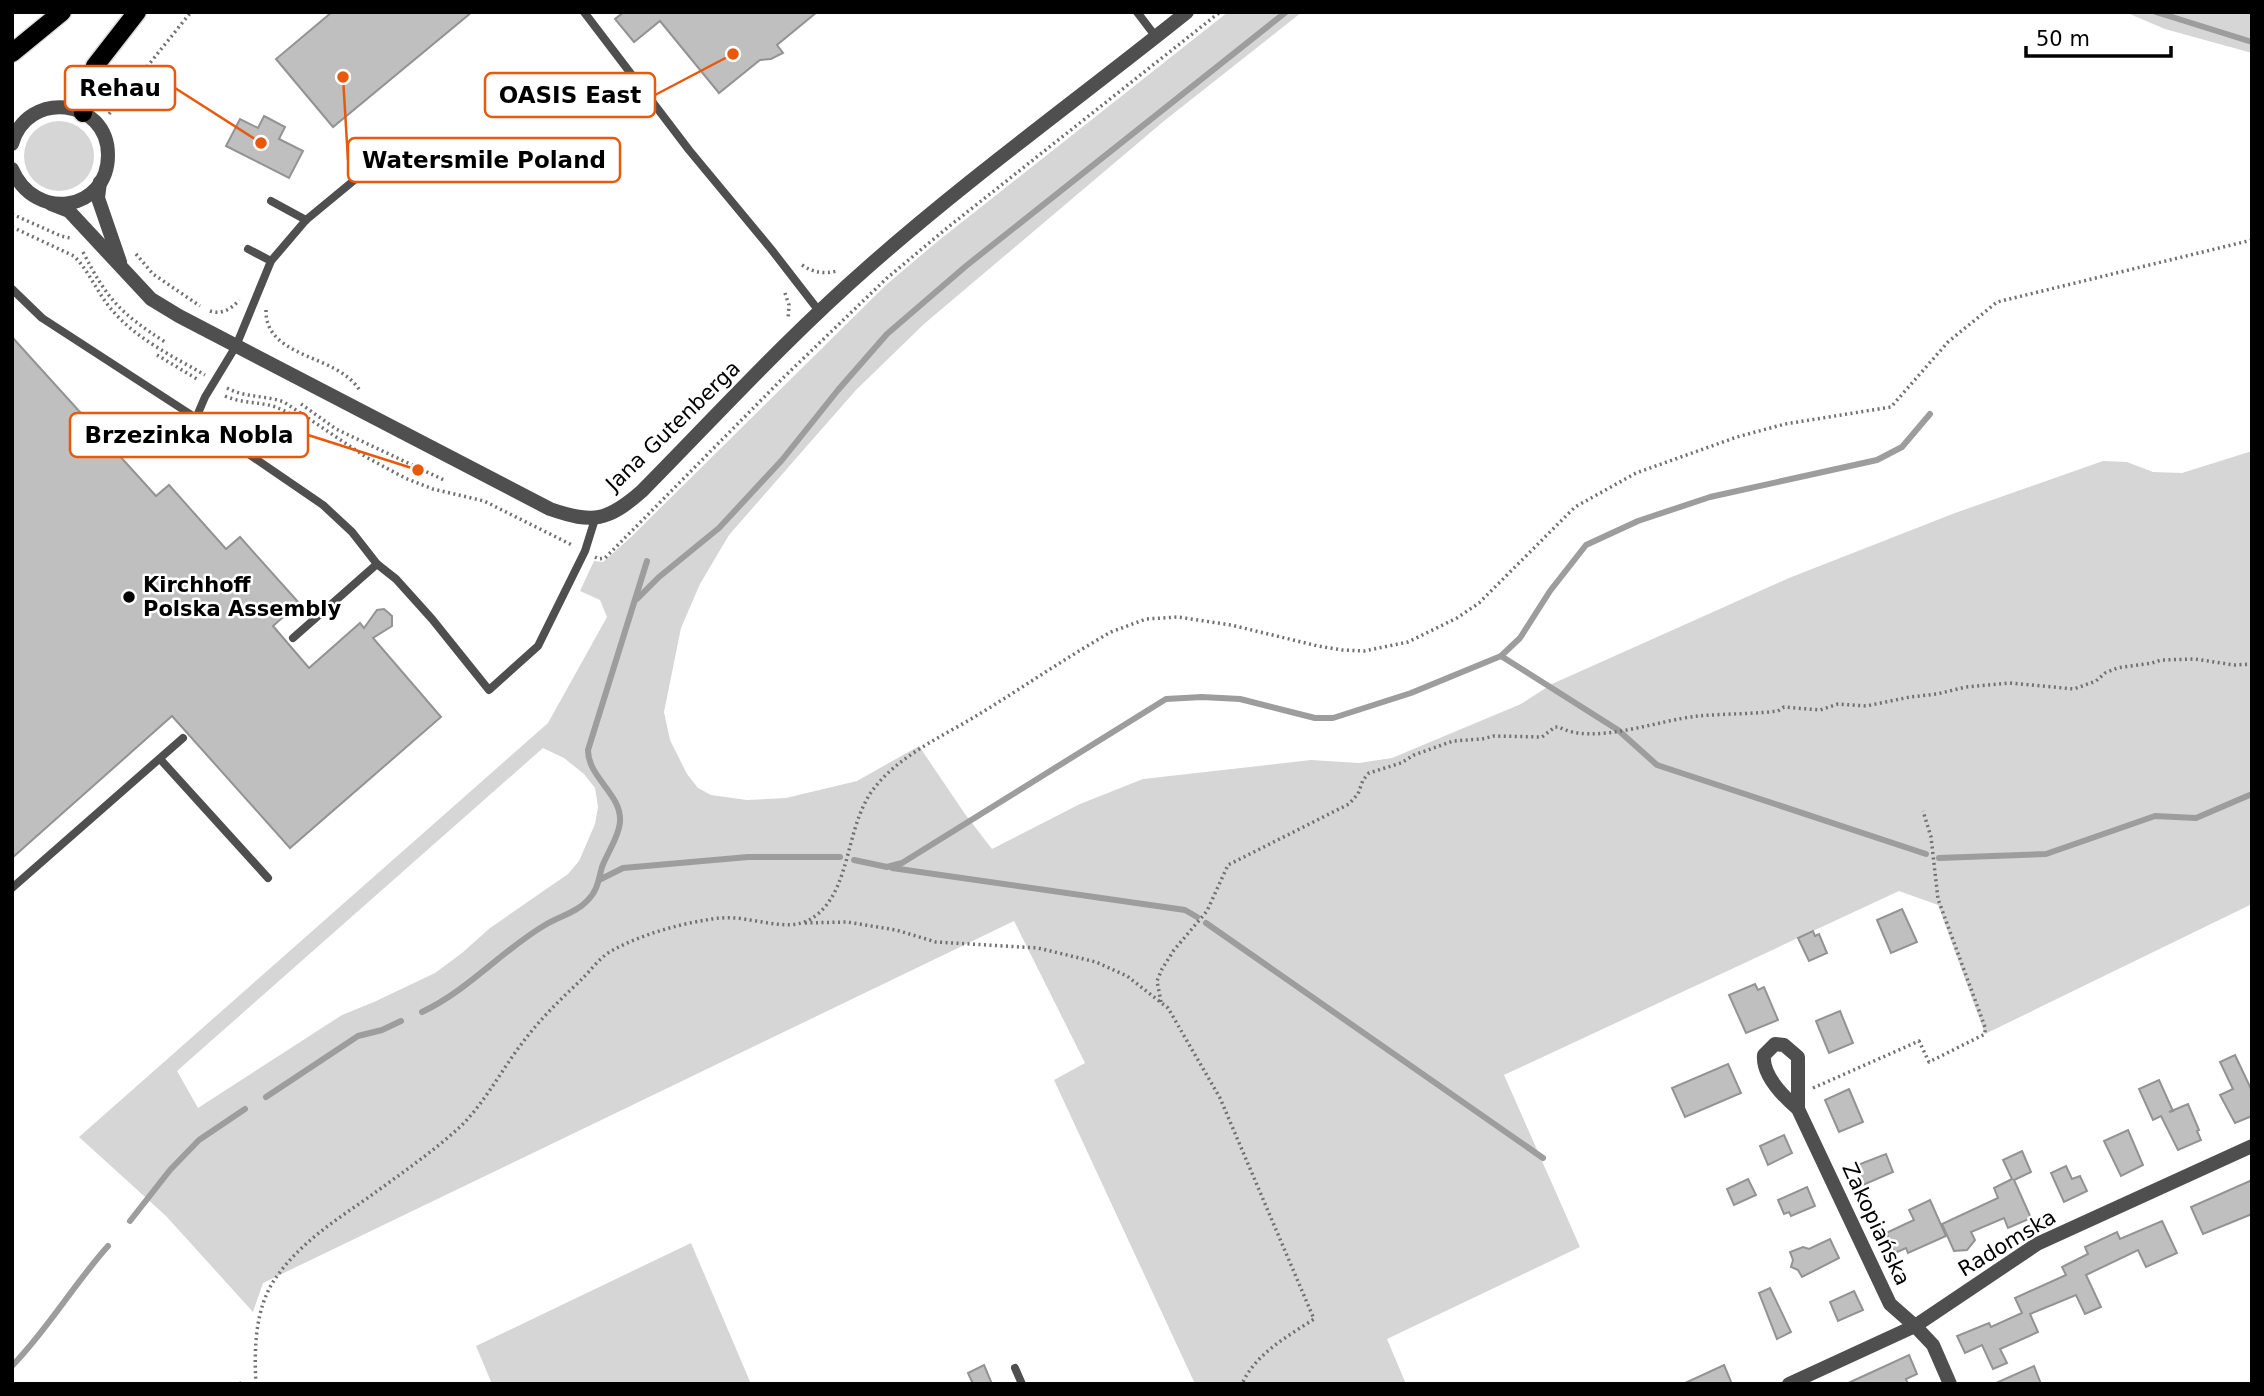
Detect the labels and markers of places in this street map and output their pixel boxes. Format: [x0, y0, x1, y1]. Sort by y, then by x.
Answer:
callout: Rehau [65, 66, 175, 110]
callout: OASIS East [485, 73, 655, 117]
callout: Watersmile Poland [348, 138, 620, 182]
callout: Brzezinka Nobla [70, 413, 308, 457]
place label: Kirchhoff Polska Assembly [143, 573, 342, 621]
marker: Kirchhoff Polska Assembly [121, 589, 137, 605]

